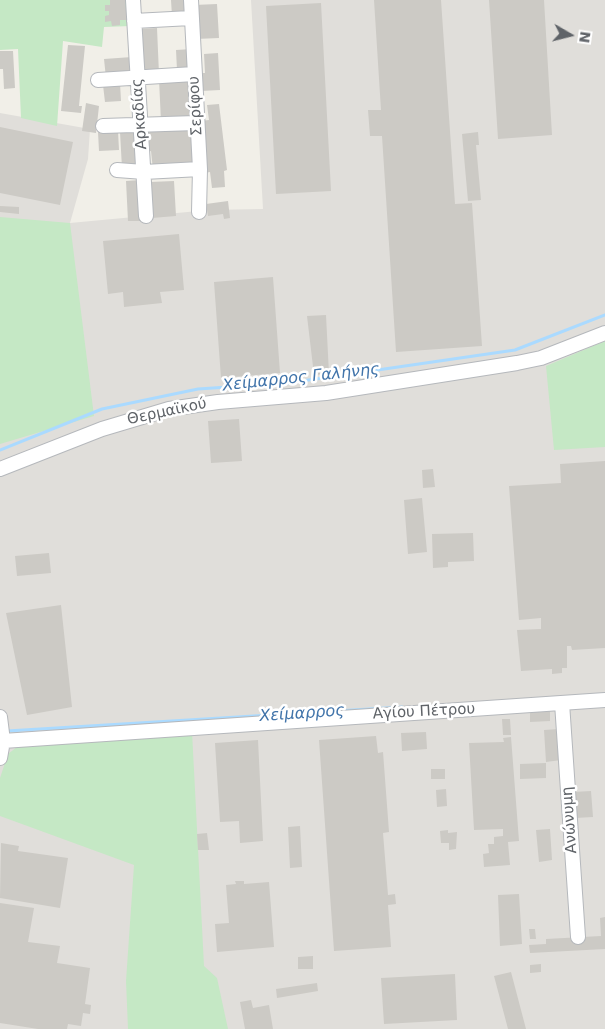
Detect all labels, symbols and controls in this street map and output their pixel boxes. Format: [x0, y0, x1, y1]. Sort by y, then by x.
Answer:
north arrow [545, 10, 595, 60]
text: N [576, 30, 594, 44]
street label: Σερίφου [185, 76, 207, 136]
street label: Αρκαδίας [129, 78, 151, 150]
water label: Χείμαρρος Γαλήνης [221, 360, 381, 396]
street label: Θερμαϊκού [126, 395, 208, 429]
street label: Αγίου Πέτρου [372, 700, 476, 724]
water label: Χείμαρρος [259, 701, 345, 727]
street label: Ανώνυμη [559, 786, 581, 854]

